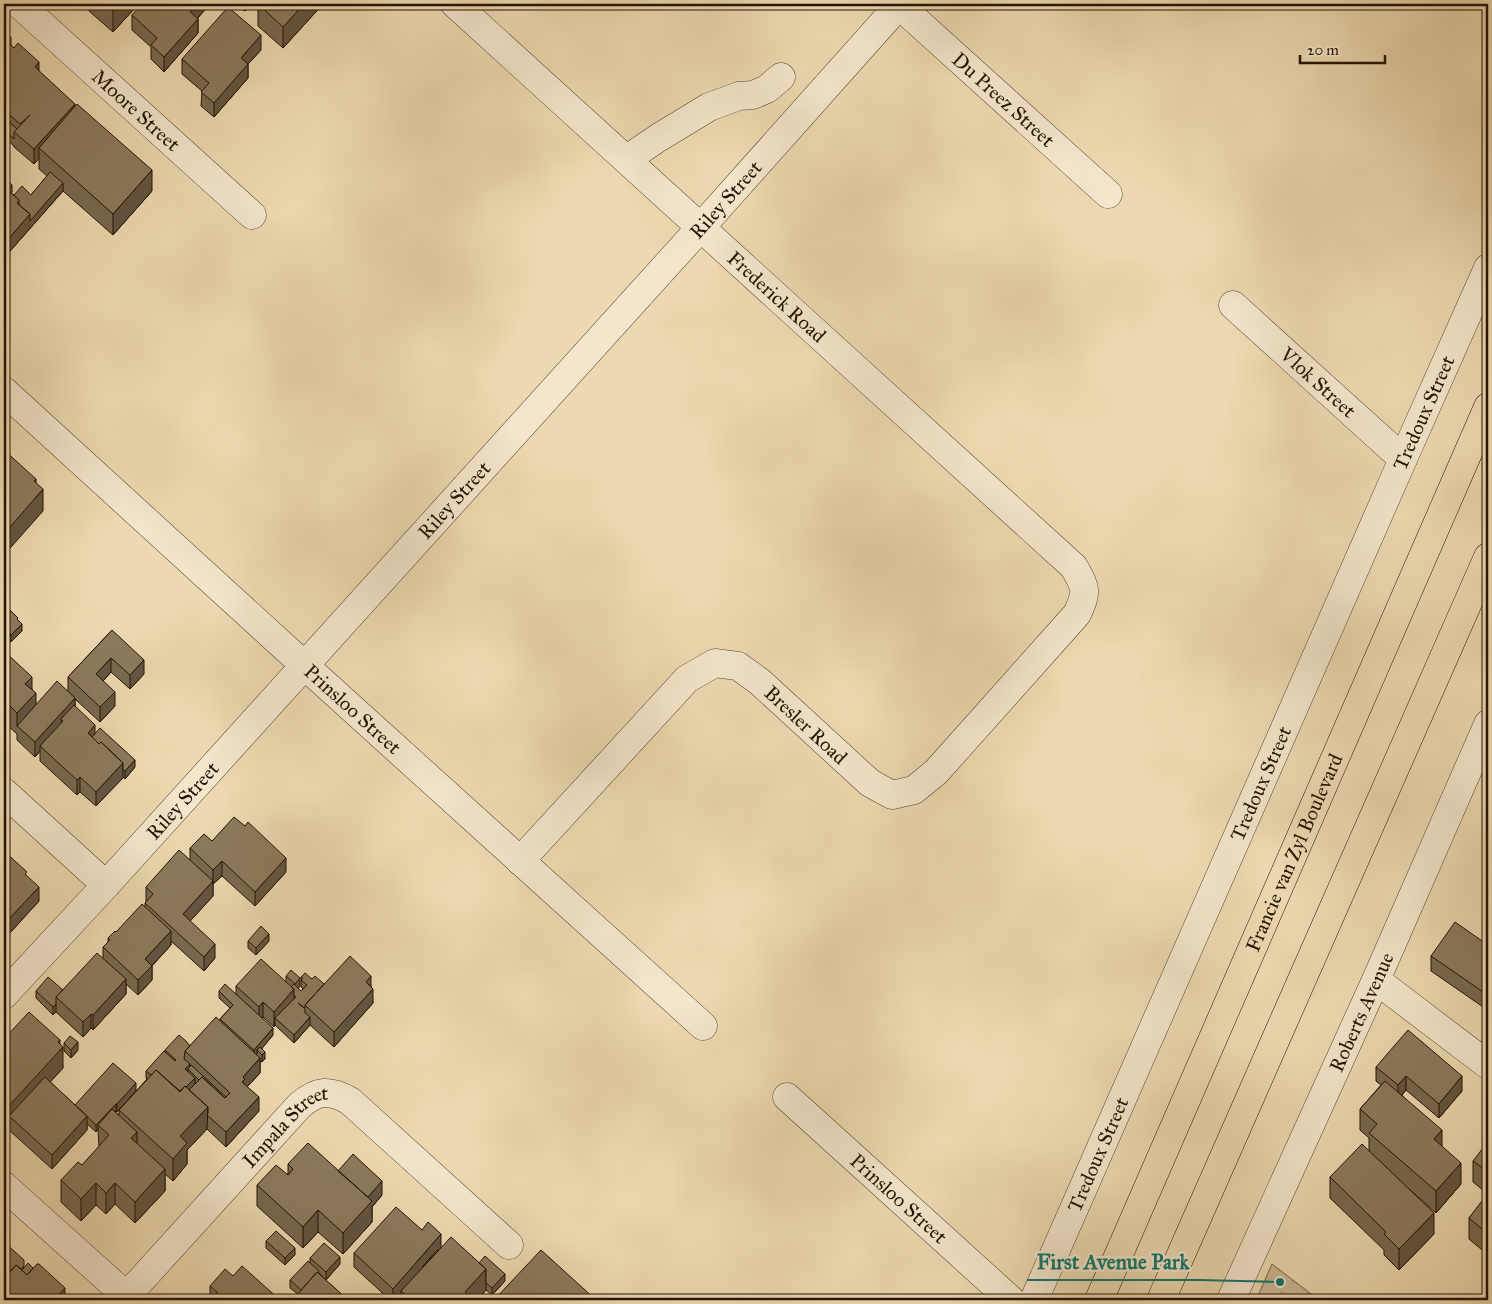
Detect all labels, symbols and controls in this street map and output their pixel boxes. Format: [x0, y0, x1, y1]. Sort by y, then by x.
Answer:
scale bar [1300, 32, 1384, 64]
text: 20 m [1307, 41, 1339, 59]
street label: Du Preez Street [948, 47, 1060, 152]
street label: Moore Street [87, 64, 185, 156]
street label: Riley Street [684, 155, 767, 244]
street label: Frederick Road [723, 246, 831, 347]
street label: Vlok Street [1275, 341, 1361, 422]
street label: Tredoux Street [1388, 352, 1460, 474]
street label: Riley Street [413, 456, 495, 544]
street label: Prinsloo Street [299, 659, 406, 759]
street label: Bresler Road [760, 681, 852, 769]
street label: Tredoux Street [1225, 722, 1296, 845]
street label: Francie van Zyl Boulevard [1240, 750, 1348, 955]
street label: Riley Street [141, 757, 224, 844]
street label: Roberts Avenue [1324, 949, 1399, 1076]
street label: Impala Street [237, 1081, 329, 1172]
street label: Tredoux Street [1062, 1093, 1134, 1215]
street label: Prinsloo Street [845, 1148, 952, 1248]
callout: First Avenue Park [1027, 1244, 1199, 1280]
text: First Avenue Park [1037, 1249, 1191, 1275]

